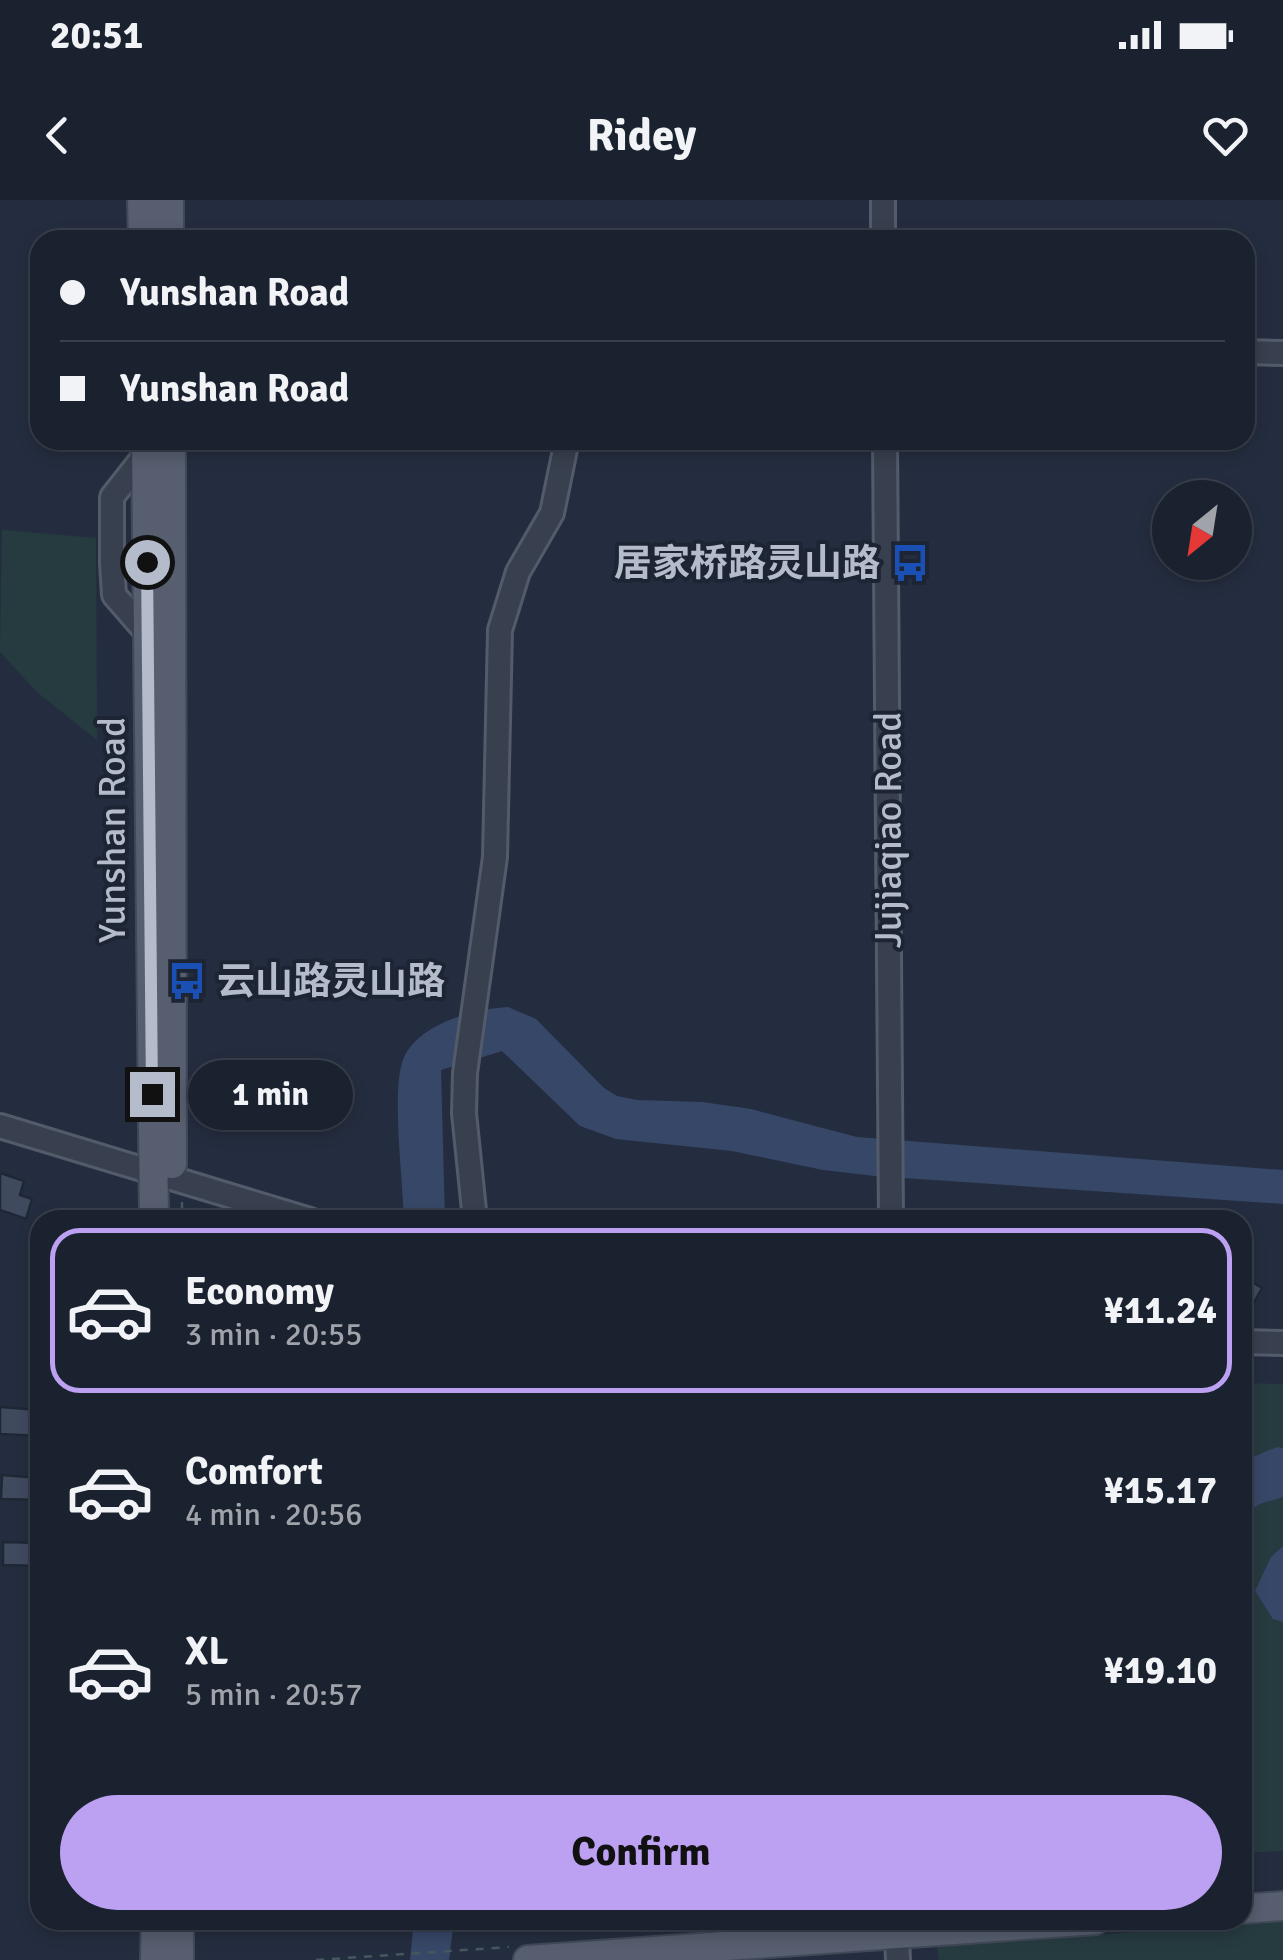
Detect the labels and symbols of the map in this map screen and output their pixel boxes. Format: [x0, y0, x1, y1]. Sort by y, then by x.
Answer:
north arrow [1152, 480, 1252, 580]
route start [125, 540, 170, 585]
place label: 居家桥路灵山路 [614, 540, 880, 587]
bus stop icon: 居家桥路灵山路 [889, 542, 931, 584]
street label: Jujiaqiao Road [865, 712, 912, 948]
street label: Yunshan Road [89, 717, 136, 943]
place label: 云山路灵山路 [217, 958, 445, 1005]
bus stop icon: 云山路灵山路 [166, 960, 208, 1002]
callout: 1 min [187, 1059, 352, 1129]
route end [130, 1072, 175, 1117]

